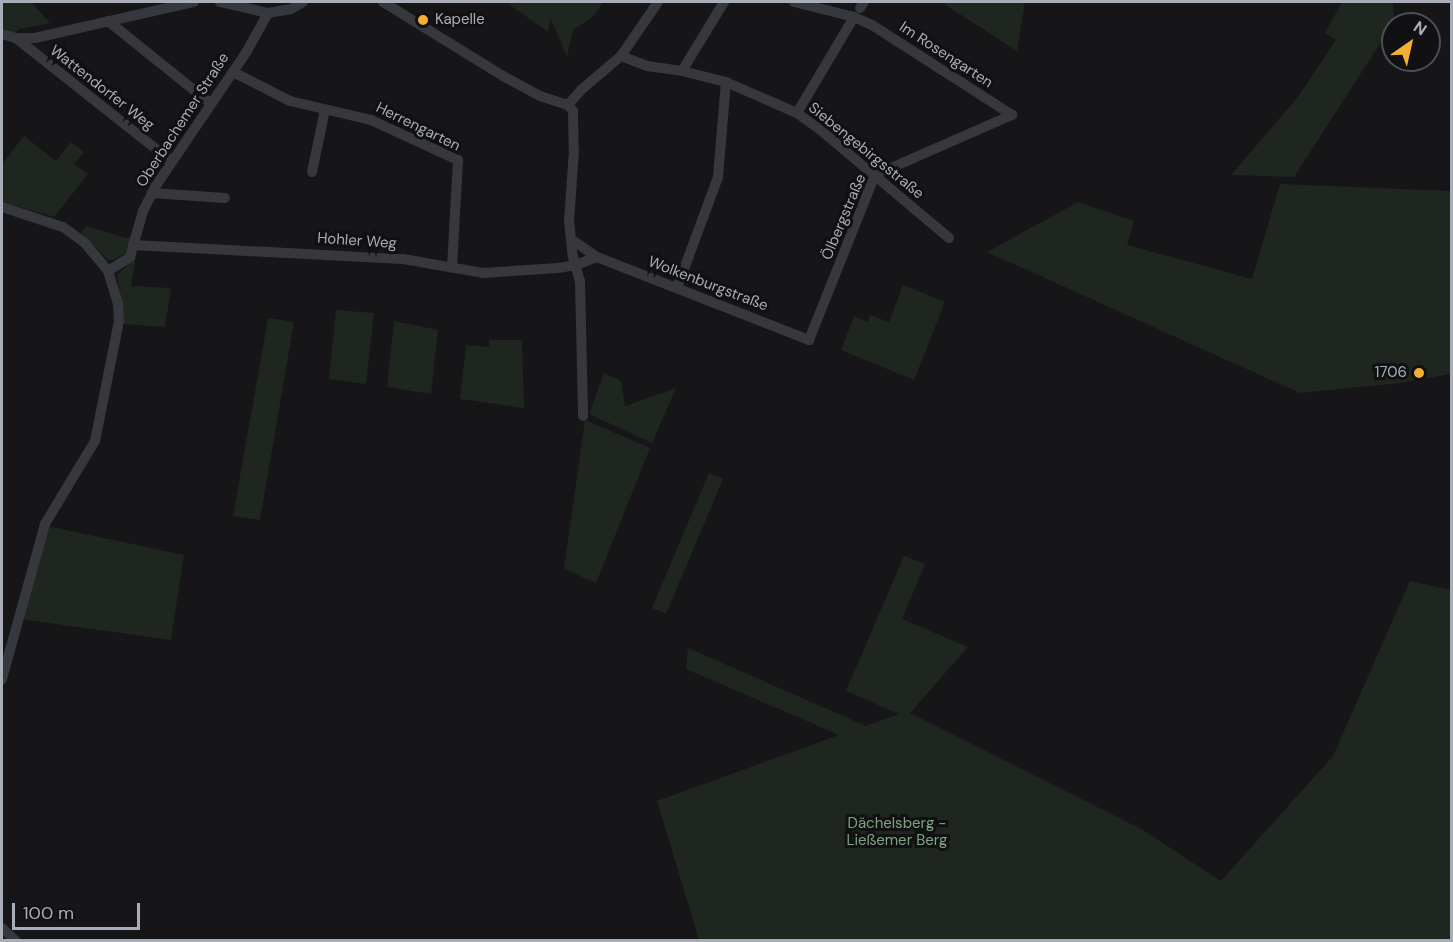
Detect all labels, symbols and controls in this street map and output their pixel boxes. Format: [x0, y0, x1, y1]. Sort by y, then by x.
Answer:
place label: Kapelle [435, 11, 485, 29]
north arrow [1381, 12, 1441, 72]
marker: Kapelle [416, 13, 430, 27]
text: N [1410, 16, 1431, 40]
street label: Im Rosengarten [896, 18, 996, 92]
street label: Wattendorfer Weg [46, 42, 158, 134]
street label: Oberbachemer Straße [133, 50, 233, 190]
street label: Herrengarten [373, 99, 463, 155]
street label: Siebengebirgsstraße [805, 99, 927, 203]
street label: Ölbergstraße [818, 171, 870, 263]
street label: Hohler Weg [317, 229, 397, 253]
street label: Wolkenburgstraße [646, 253, 770, 315]
place label: 1706 [1375, 364, 1407, 382]
marker: 1706 [1412, 366, 1426, 380]
park label: Dächelsberg - Ließemer Berg [847, 814, 947, 849]
scale bar [15, 891, 142, 929]
text: 100 m [23, 901, 74, 925]

